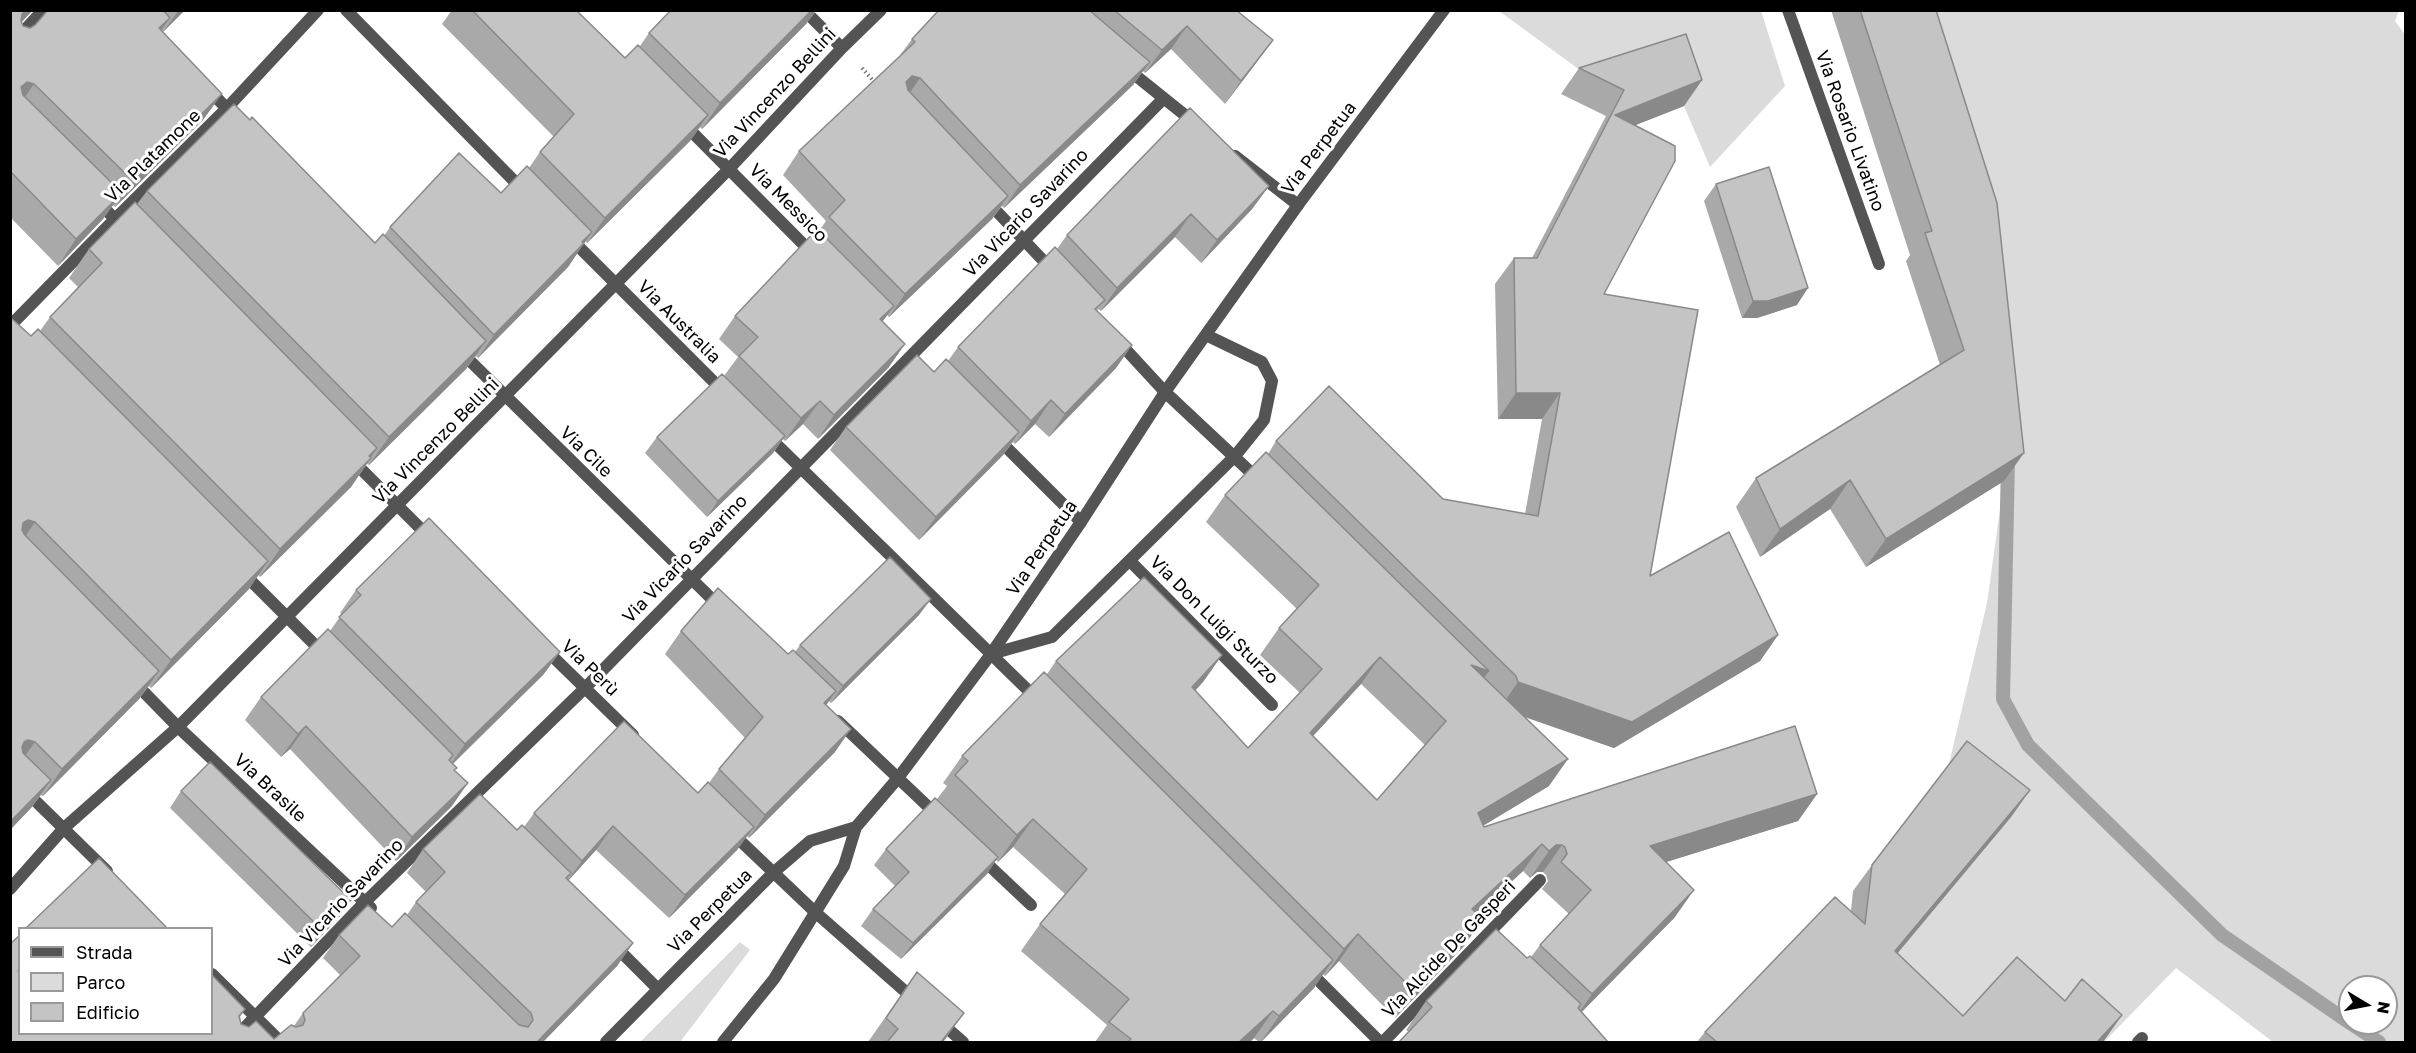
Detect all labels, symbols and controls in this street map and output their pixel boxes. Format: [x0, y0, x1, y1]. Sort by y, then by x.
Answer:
street label: Via Vincenzo Bellini [709, 23, 841, 163]
street label: Via Rosario Livatino [1811, 48, 1889, 214]
street label: Via Perpetua [1277, 97, 1361, 199]
street label: Via Platamone [101, 105, 205, 207]
street label: Via Vicario Savarino [959, 144, 1093, 282]
street label: Via Messico [744, 159, 832, 247]
street label: Via Australia [633, 276, 725, 368]
street label: Via Vincenzo Bellini [368, 373, 504, 509]
street label: Via Cile [555, 422, 617, 482]
street label: Via Vicario Savarino [618, 490, 752, 628]
street label: Via Perpetua [1002, 496, 1082, 600]
street label: Via Don Luigi Sturzo [1145, 551, 1283, 689]
street label: Via Perù [557, 635, 623, 701]
street label: Via Brasile [229, 749, 311, 827]
street label: Via Vicario Savarino [274, 834, 408, 972]
street label: Via Perpetua [663, 864, 757, 958]
street label: Via Alcide De Gasperi [1378, 876, 1520, 1022]
legend [18, 927, 213, 1035]
text: Strada [76, 941, 133, 963]
text: Parco [76, 971, 125, 993]
north arrow [2338, 975, 2398, 1035]
text: N [2373, 1000, 2395, 1016]
text: Edificio [76, 1001, 140, 1023]

